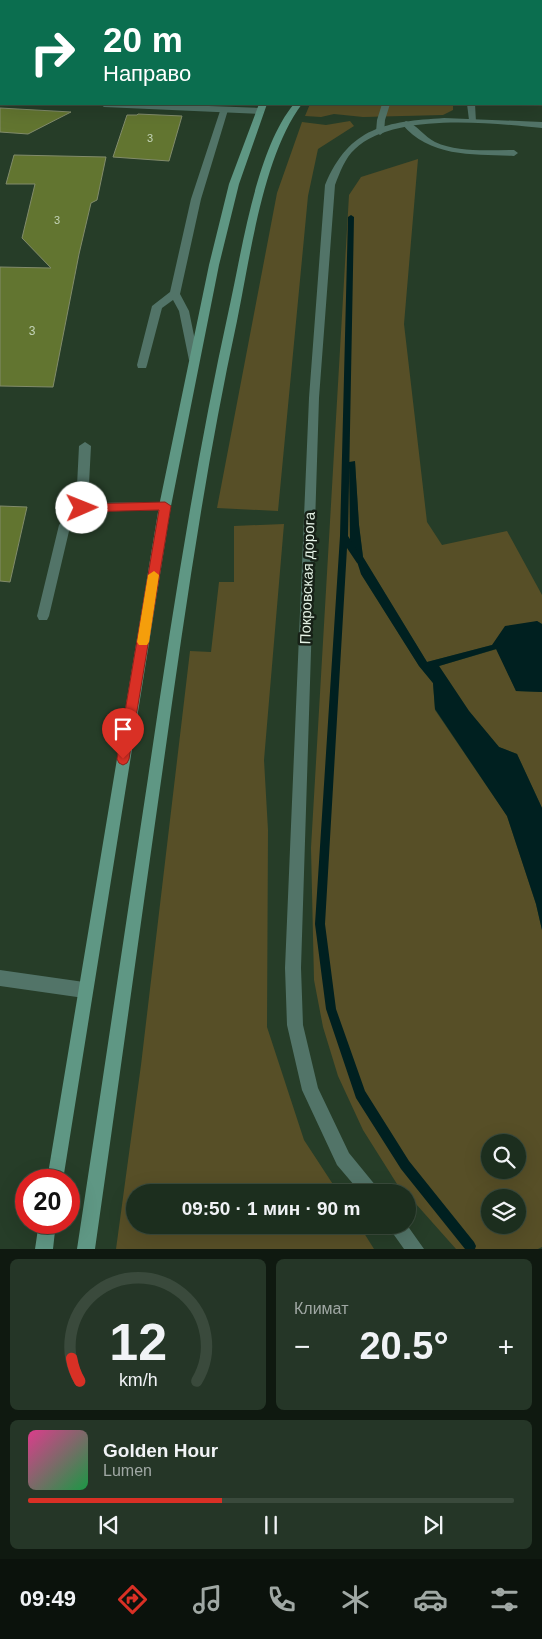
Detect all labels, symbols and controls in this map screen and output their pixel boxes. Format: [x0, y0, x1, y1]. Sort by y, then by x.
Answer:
icon: right [20, 20, 85, 85]
text: 20 m [103, 20, 183, 59]
text: Направо [103, 61, 191, 86]
house number: 3 [147, 132, 153, 144]
house number: 3 [54, 214, 60, 226]
house number: 3 [29, 324, 36, 338]
position arrow [55, 481, 107, 533]
street label: Покровская дорога [296, 511, 318, 644]
pin [102, 708, 144, 759]
icon: arrive [109, 715, 137, 743]
map controls [481, 1134, 526, 1234]
button: search [481, 1134, 526, 1179]
speed limit sign: 20 [15, 1169, 80, 1234]
button: layers [481, 1189, 526, 1234]
text: 09:50 · 1 мин · 90 m [182, 1198, 360, 1219]
text: Климат [294, 1300, 348, 1317]
text: 12 [109, 1313, 167, 1371]
text: 20.5° [359, 1325, 449, 1367]
text: − [294, 1331, 310, 1362]
text: + [498, 1331, 514, 1362]
text: km/h [119, 1370, 157, 1390]
text: Golden Hour [103, 1440, 218, 1461]
text: Lumen [103, 1462, 152, 1479]
icon: previous [95, 1511, 123, 1539]
icon: pause [257, 1511, 285, 1539]
icon: next [419, 1511, 447, 1539]
icon: directions [115, 1582, 150, 1617]
icon: music [190, 1582, 225, 1617]
icon: phone [264, 1582, 299, 1617]
icon: climate [338, 1582, 373, 1617]
icon: car [413, 1582, 448, 1617]
icon: filters [487, 1582, 522, 1617]
text: 09:49 [20, 1586, 76, 1611]

